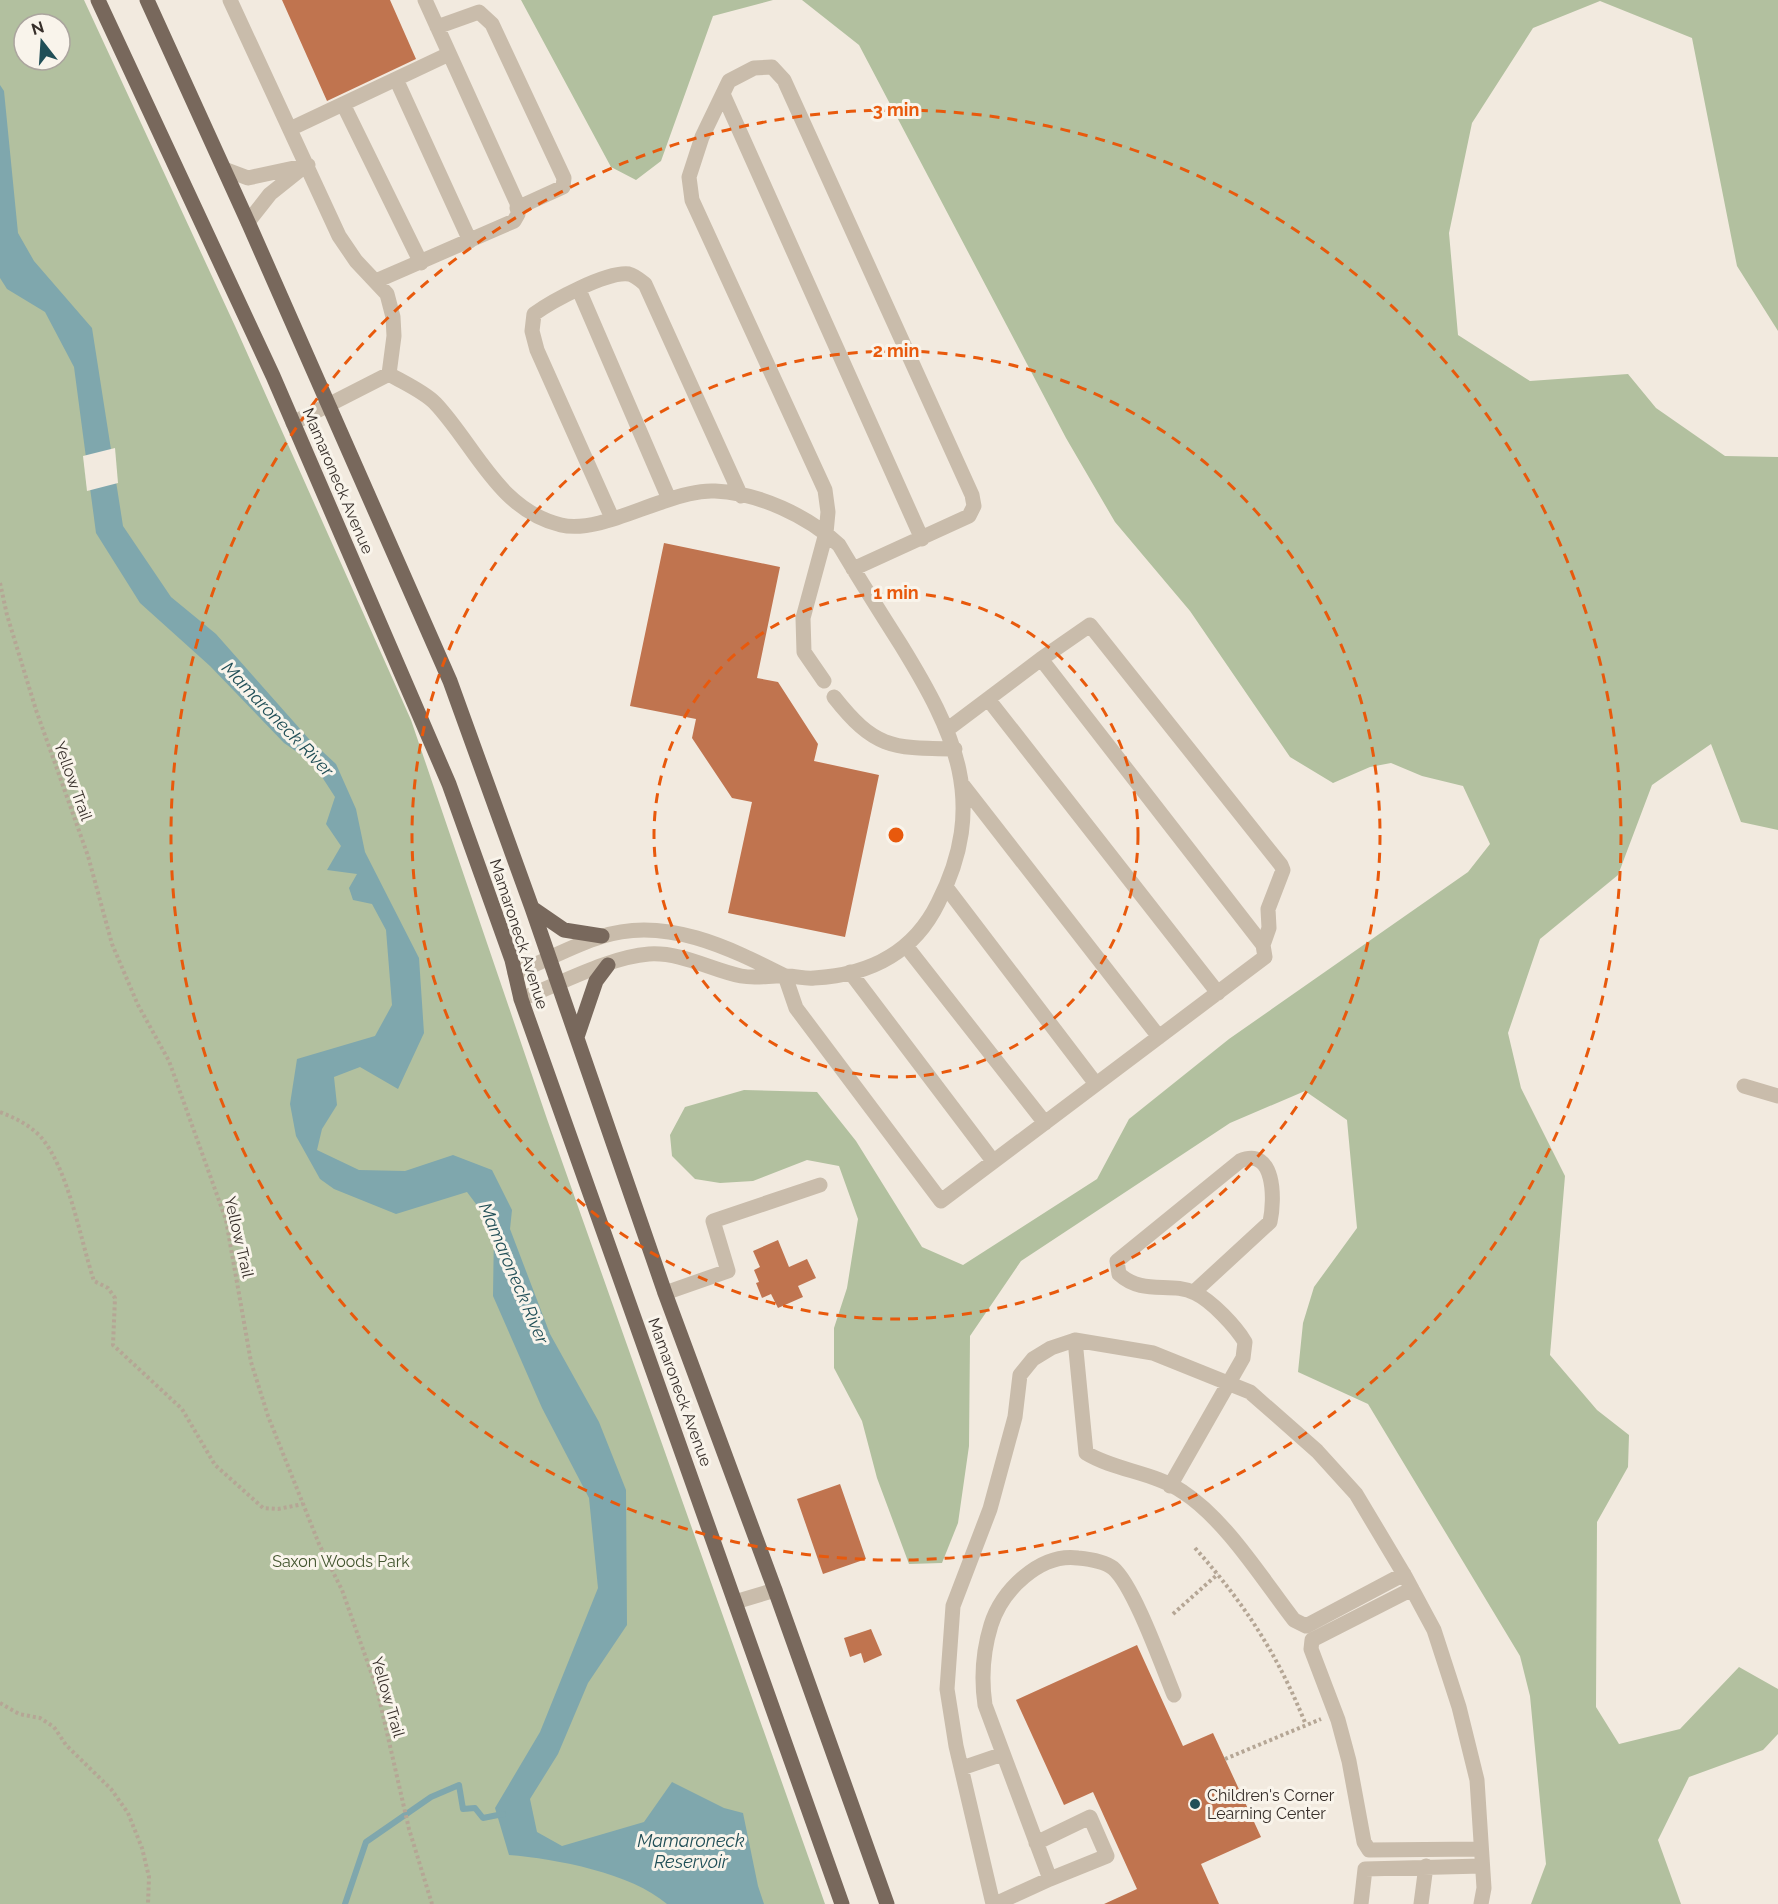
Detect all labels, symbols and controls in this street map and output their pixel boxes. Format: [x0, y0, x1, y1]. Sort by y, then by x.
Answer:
north arrow [12, 12, 72, 72]
text: N [29, 17, 46, 39]
text: 3 min [873, 99, 919, 120]
text: 2 min [873, 340, 919, 361]
street label: Mamaroneck Avenue [299, 405, 377, 557]
text: 1 min [873, 582, 919, 603]
water label: Mamaroneck River [218, 657, 339, 781]
street label: Yellow Trail [50, 739, 96, 824]
centre of rings [886, 825, 906, 845]
street label: Mamaroneck Avenue [486, 857, 552, 1011]
street label: Yellow Trail [220, 1194, 258, 1280]
water label: Mamaroneck River [475, 1199, 554, 1348]
street label: Mamaroneck Avenue [644, 1315, 716, 1469]
park label: Saxon Woods Park [272, 1552, 410, 1571]
street label: Yellow Trail [367, 1655, 409, 1740]
place label: Children's Corner Learning Center [1207, 1786, 1335, 1823]
marker: Children's Corner Learning Center [1188, 1797, 1202, 1811]
water label: Mamaroneck Reservoir [637, 1830, 745, 1872]

